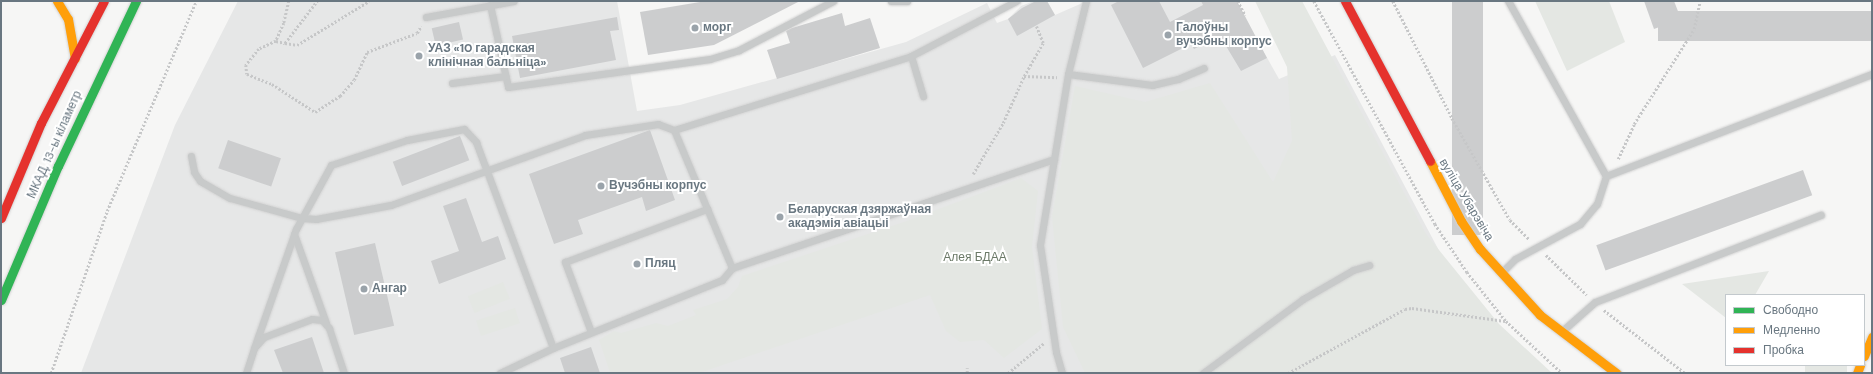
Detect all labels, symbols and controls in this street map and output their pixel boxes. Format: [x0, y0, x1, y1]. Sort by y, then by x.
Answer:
place label: морг [703, 21, 731, 35]
place label: Галоўны вучэбны корпус [1176, 21, 1272, 49]
marker: морг [690, 23, 700, 33]
marker: Галоўны вучэбны корпус [1163, 30, 1173, 40]
place label: УАЗ «10 гарадская клінічная бальніца» [428, 42, 546, 70]
marker: УАЗ «10 гарадская клінічная бальніца» [413, 50, 425, 62]
street label: МКАД, 13-ы кіламетр [25, 89, 85, 201]
street label: вуліца Убарэвіча [1436, 156, 1496, 244]
place label: Вучэбны корпус [609, 179, 706, 193]
marker: Вучэбны корпус [596, 181, 606, 191]
place label: Беларуская дзяржаўная акадэмія авіацыі [788, 203, 931, 231]
marker: Беларуская дзяржаўная акадэмія авіацыі [775, 212, 785, 222]
park label: Алея БДАА [943, 251, 1007, 265]
place label: Пляц [645, 257, 676, 271]
marker: Пляц [632, 259, 642, 269]
place label: Ангар [372, 282, 407, 296]
marker: Ангар [359, 284, 369, 294]
legend [1725, 294, 1865, 366]
text: Свободно [1763, 302, 1818, 318]
text: Медленно [1763, 322, 1820, 338]
text: Пробка [1763, 342, 1804, 358]

